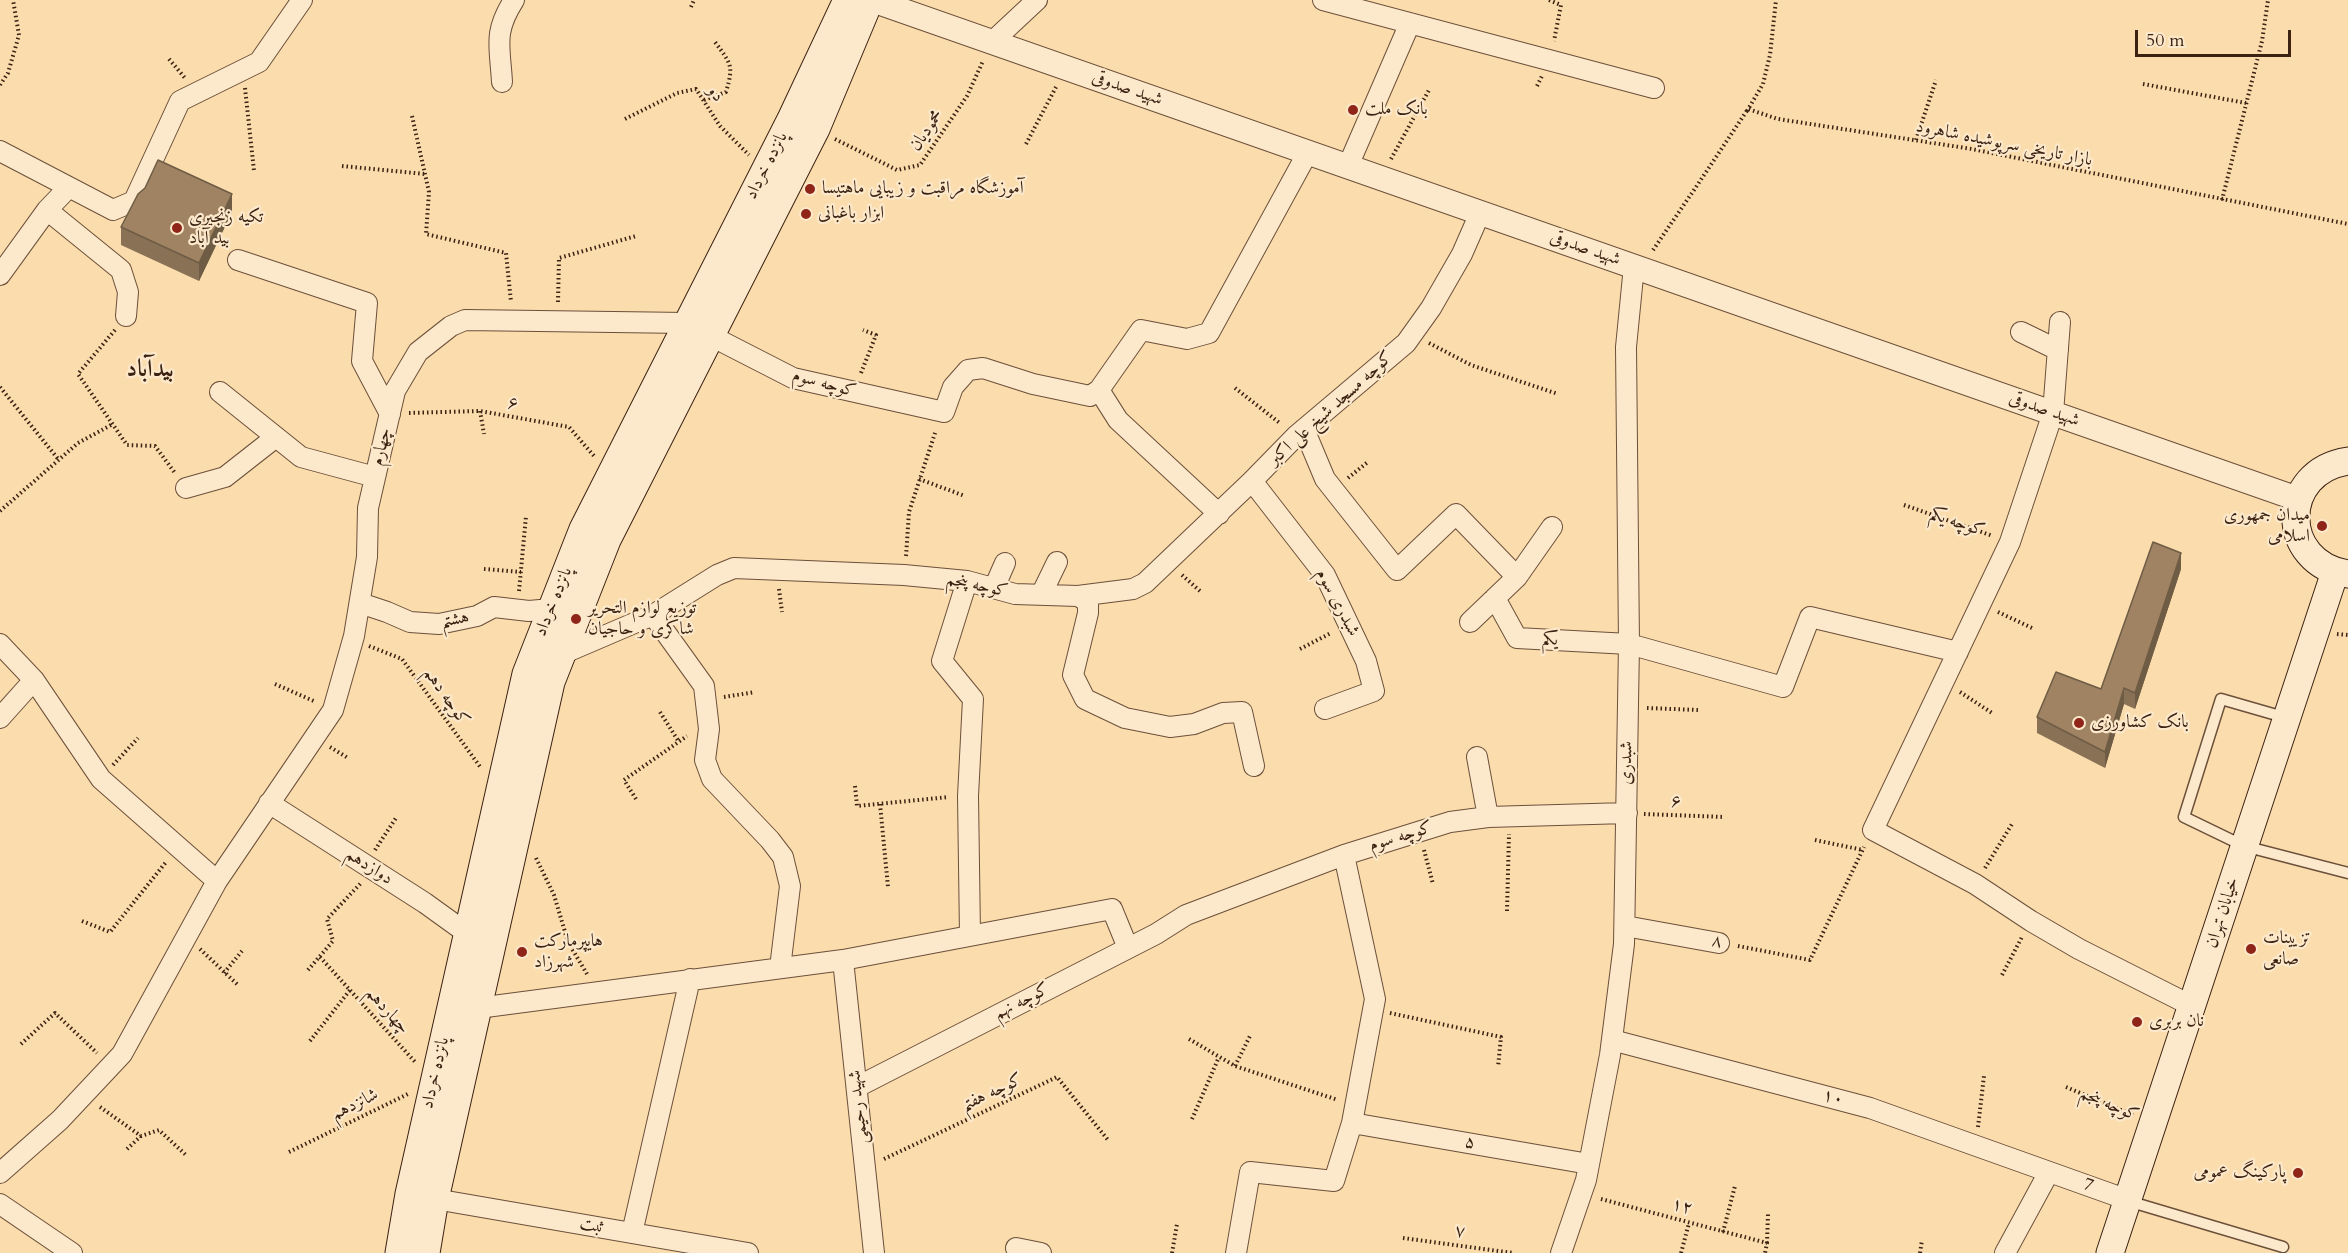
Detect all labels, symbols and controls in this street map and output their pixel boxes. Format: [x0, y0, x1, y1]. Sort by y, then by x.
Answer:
scale bar [2138, 18, 2294, 56]
text: 50 m [2146, 28, 2185, 53]
street label: شهید صدوقی [1089, 67, 1165, 111]
street label: دو [702, 81, 728, 107]
place label: بانک ملت [1365, 99, 1428, 121]
marker: بانک ملت [1346, 103, 1360, 117]
street label: محمودیان [905, 106, 949, 156]
street label: بازار تاریخی سرپوشیده شاهرود [1914, 116, 2094, 172]
street label: پانزده خرداد [741, 129, 793, 203]
place label: آموزشگاه مراقبت و زیبایی ماهتیسا [822, 178, 1024, 200]
marker: آموزشگاه مراقبت و زیبایی ماهتیسا [803, 182, 817, 196]
place label: ابزار باغبانی [818, 203, 884, 225]
place label: تکیه زنجیری بید آباد [189, 207, 263, 250]
marker: ابزار باغبانی [799, 207, 813, 221]
marker: تکیه زنجیری بید آباد [170, 221, 184, 235]
street label: شهید صدوقی [1547, 227, 1623, 271]
street label: کوچه مسجد شیخ علی اکبر [1264, 347, 1398, 471]
district label: بیدآباد [126, 356, 174, 384]
street label: کوچه سوم [790, 365, 858, 403]
street label: شهید صدوقی [2006, 388, 2082, 432]
street label: ۶ [506, 392, 520, 416]
street label: چهارم [367, 426, 397, 468]
street label: کوچه یکم [1927, 504, 1987, 542]
place label: میدان جمهوری اسلامی [2224, 505, 2310, 548]
marker: میدان جمهوری اسلامی [2315, 519, 2329, 533]
street label: پانزده خرداد [530, 564, 578, 640]
street label: شبدری سوم [1310, 566, 1364, 640]
street label: کوچه پنجم [944, 569, 1010, 603]
place label: توزیع لوازم التحریر شاکری و حاجیان [588, 598, 696, 640]
street label: هشتم [439, 607, 471, 633]
marker: توزیع لوازم التحریر شاکری و حاجیان [569, 612, 583, 626]
street label: یکم [1541, 629, 1559, 651]
street label: کوچه دهم [418, 664, 474, 730]
place label: بانک کشاورزی [2091, 712, 2189, 734]
marker: بانک کشاورزی [2072, 716, 2086, 730]
street label: شبدری [1616, 741, 1638, 785]
street label: ۶ [1670, 791, 1682, 813]
street label: کوچه سوم [1367, 817, 1435, 857]
street label: دوازدهم [341, 844, 397, 890]
street label: خیابان تهران [2201, 875, 2245, 951]
place label: تزیینات صانعی [2263, 928, 2311, 970]
street label: ۸ [1710, 930, 1724, 954]
place label: هایپرمارکت شهرزاد [534, 931, 603, 974]
marker: تزیینات صانعی [2244, 942, 2258, 956]
marker: هایپرمارکت شهرزاد [515, 945, 529, 959]
street label: کوچه نهم [991, 979, 1053, 1025]
street label: چهاردهم [360, 983, 414, 1039]
place label: نان بربری [2149, 1011, 2204, 1033]
marker: نان بربری [2130, 1015, 2144, 1029]
street label: پانزده خرداد [417, 1035, 455, 1111]
street label: شهید رحیمی [844, 1069, 874, 1145]
street label: کوچه هفتم [958, 1069, 1026, 1117]
street label: کوچه پنجم [2076, 1083, 2142, 1127]
street label: شانزدهم [328, 1084, 382, 1126]
street label: ۱۰ [1820, 1085, 1846, 1111]
street label: ۵ [1463, 1131, 1477, 1155]
place label: پارکینگ عمومی [2194, 1162, 2286, 1184]
marker: پارکینگ عمومی [2291, 1166, 2305, 1180]
street label: 7 [2080, 1174, 2096, 1198]
street label: ۱۲ [1669, 1194, 1695, 1220]
street label: ثبت [578, 1213, 606, 1239]
street label: ۷ [1453, 1221, 1467, 1243]

